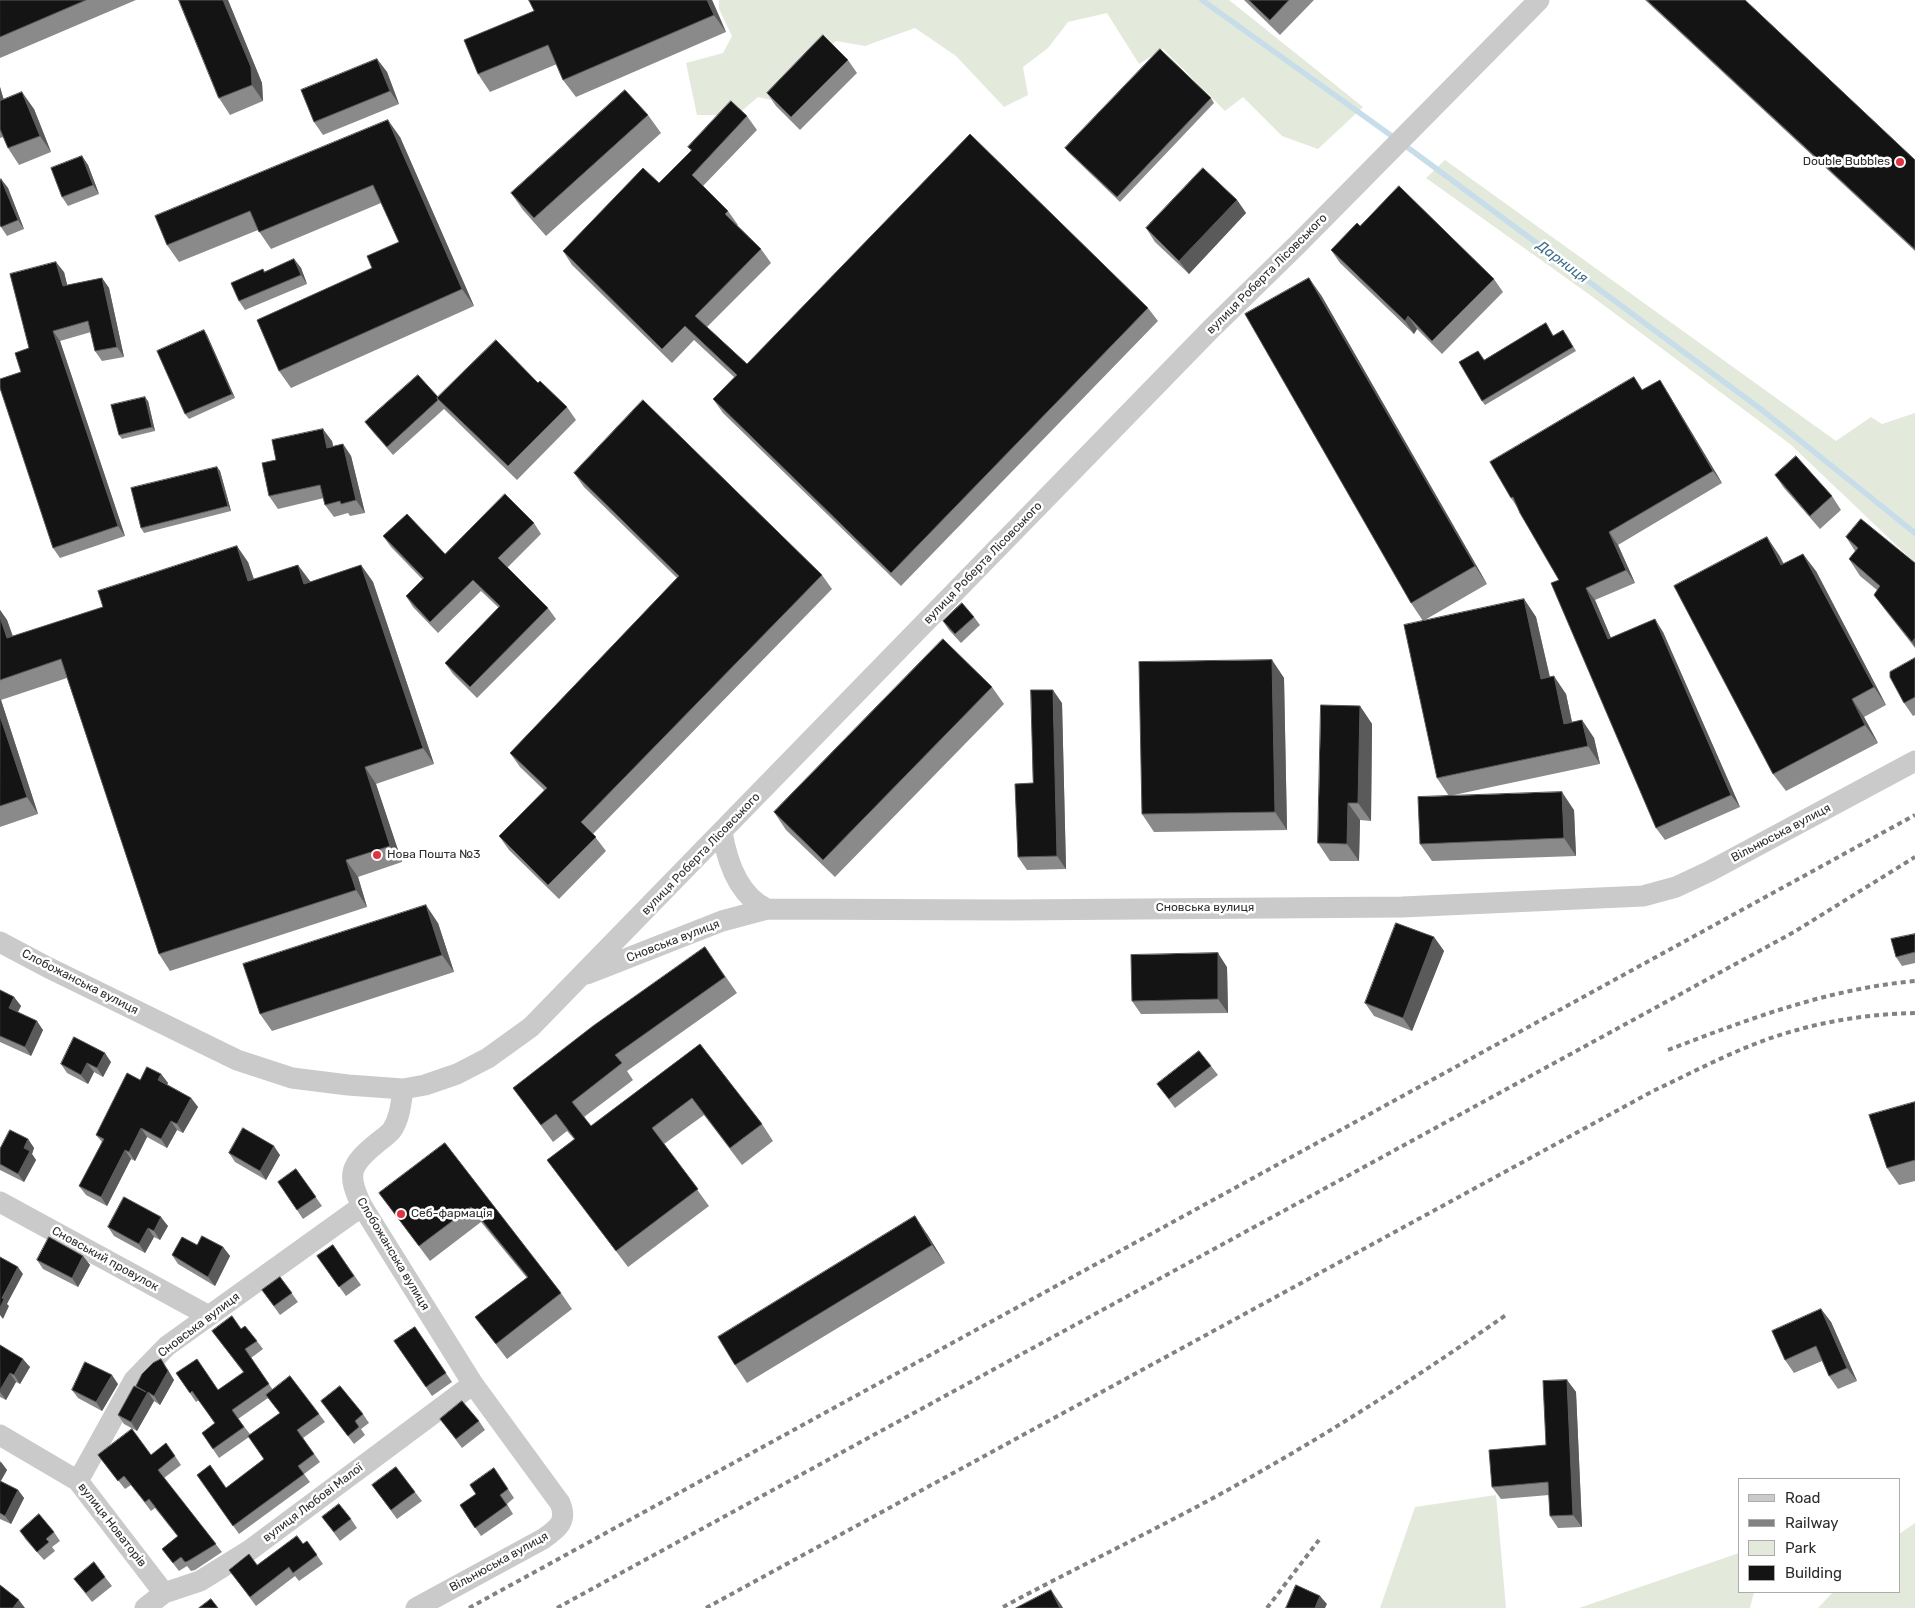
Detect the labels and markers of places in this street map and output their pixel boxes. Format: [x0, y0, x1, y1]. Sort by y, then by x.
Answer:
place label: Double Bubbles [1803, 155, 1890, 169]
marker: Double Bubbles [1894, 156, 1906, 168]
place label: Нова Пошта №3 [387, 848, 480, 862]
marker: Нова Пошта №3 [371, 849, 383, 861]
place label: Себ-фармація [411, 1207, 493, 1221]
marker: Себ-фармація [395, 1208, 407, 1220]

